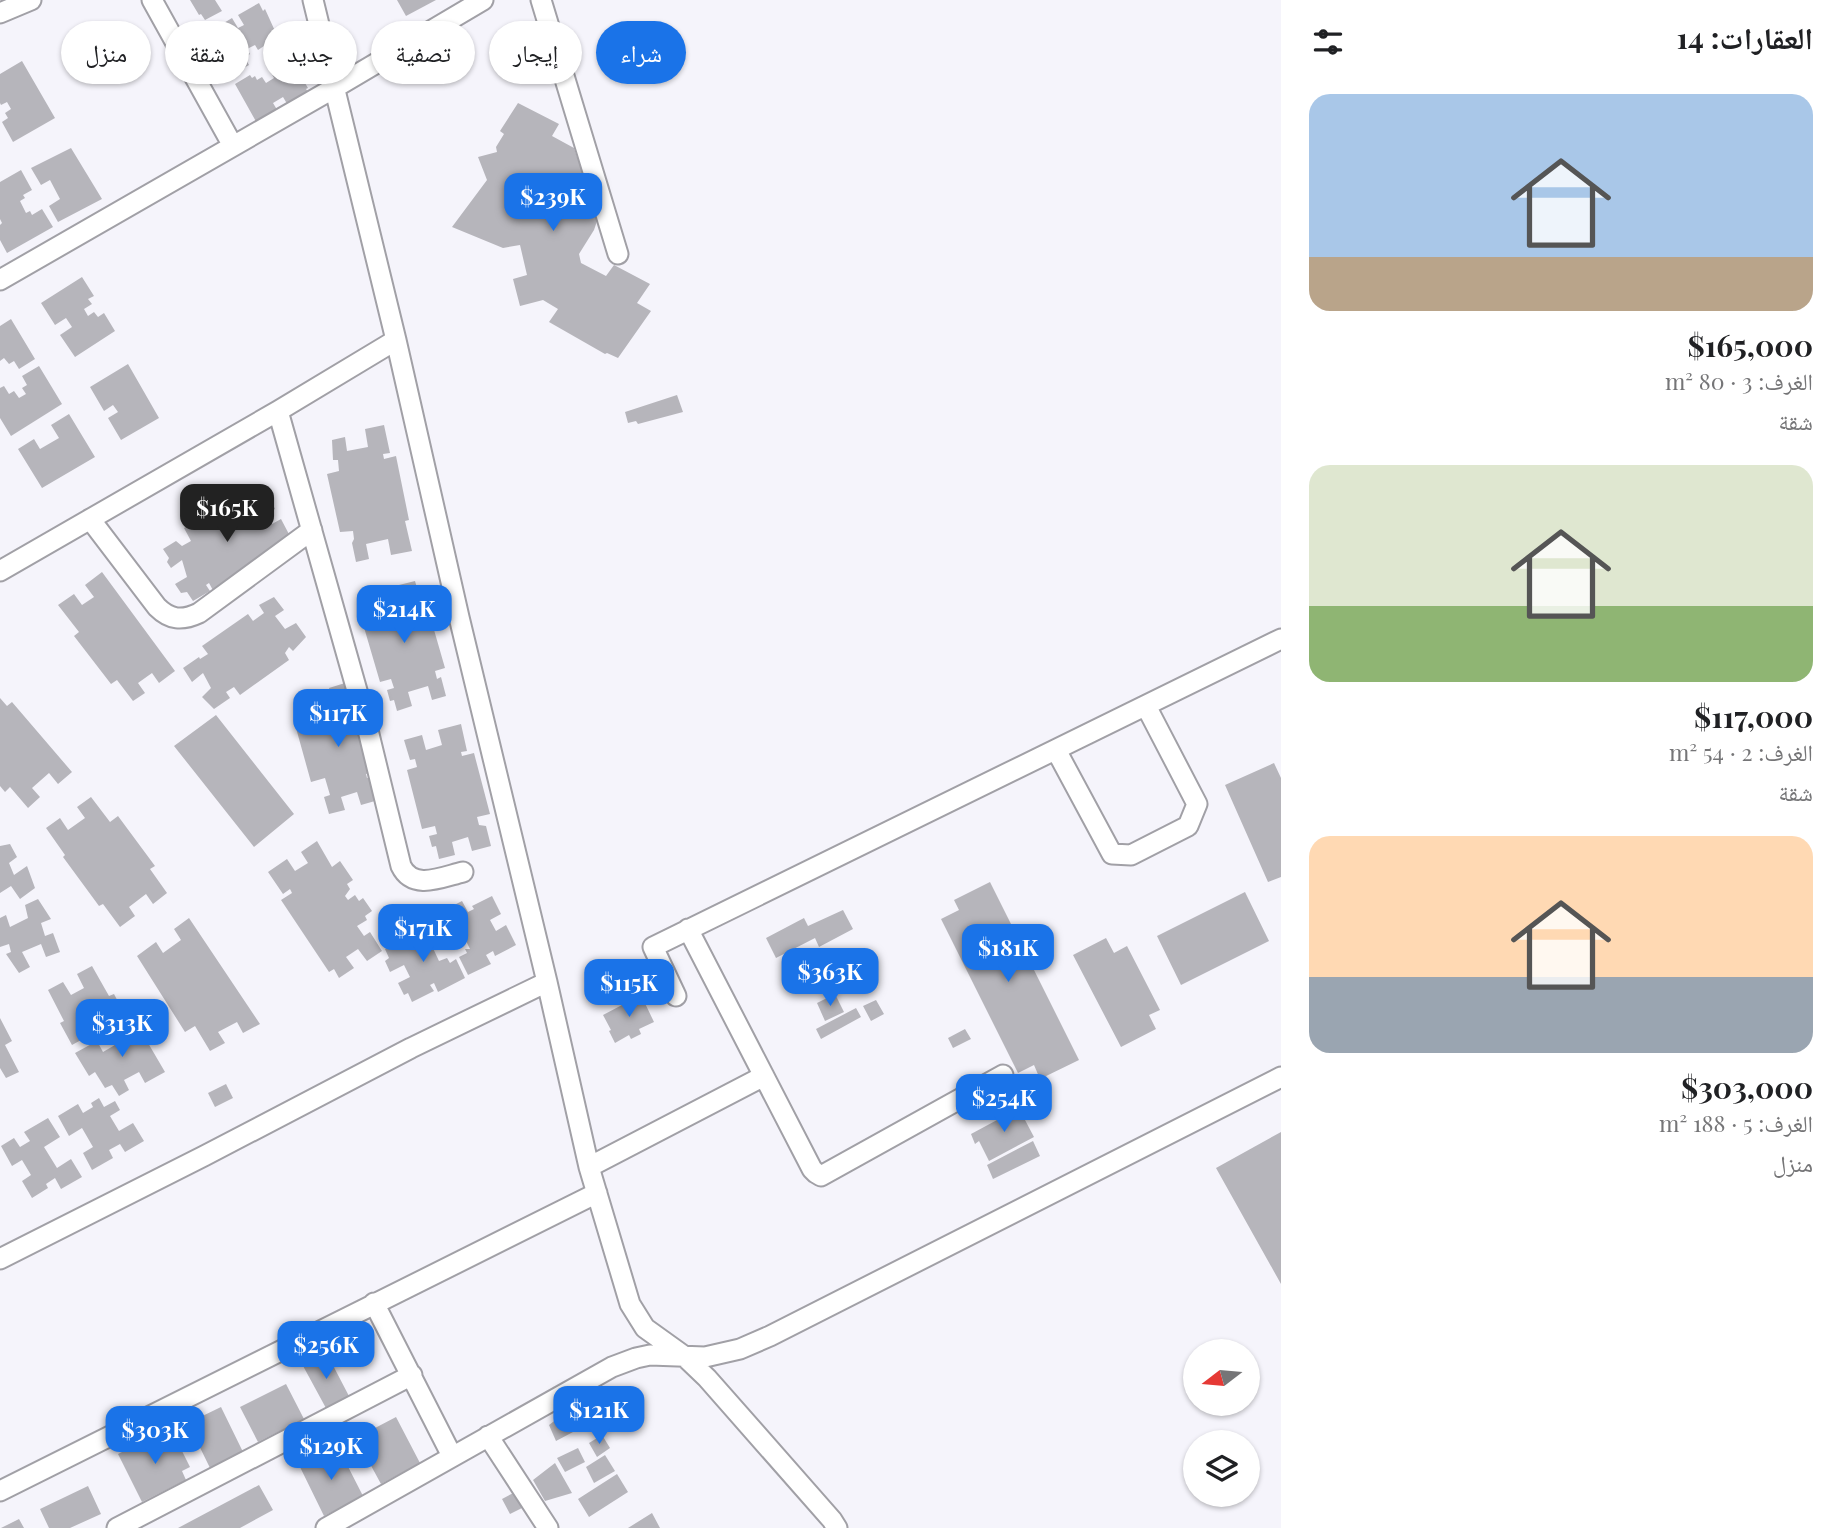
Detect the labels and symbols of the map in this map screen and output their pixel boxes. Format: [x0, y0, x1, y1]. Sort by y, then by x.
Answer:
pin: $239K [504, 174, 602, 233]
pin: $165K [178, 484, 276, 544]
pin: $214K [355, 586, 453, 645]
pin: $117K [289, 690, 387, 749]
pin: $171K [374, 904, 472, 964]
pin: $181K [959, 925, 1057, 984]
pin: $363K [781, 948, 879, 1008]
pin: $115K [580, 960, 678, 1019]
pin: $313K [73, 1000, 171, 1059]
pin: $254K [955, 1074, 1053, 1134]
pin: $256K [277, 1322, 375, 1381]
north arrow [1183, 1339, 1260, 1416]
pin: $121K [550, 1386, 648, 1446]
pin: $303K [106, 1406, 204, 1466]
pin: $129K [282, 1422, 380, 1482]

